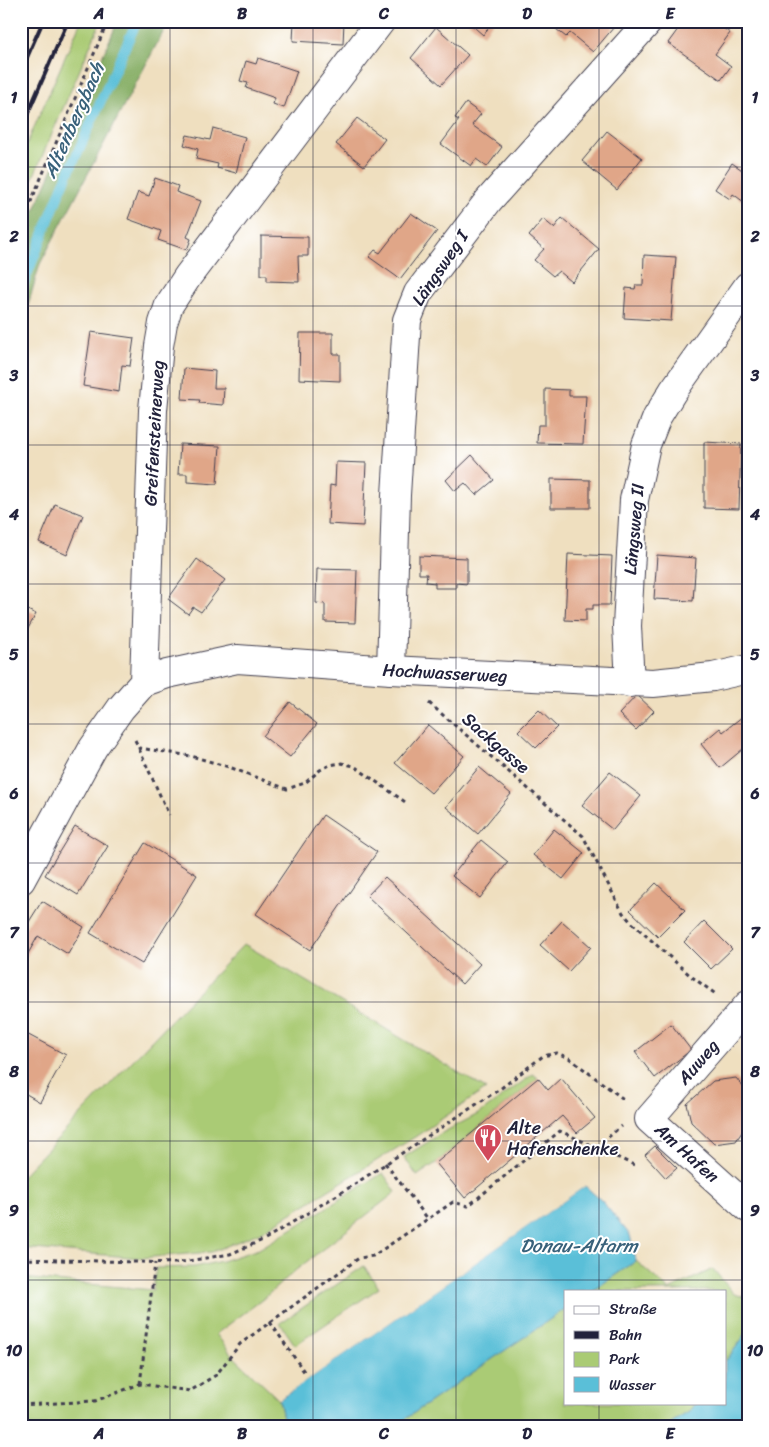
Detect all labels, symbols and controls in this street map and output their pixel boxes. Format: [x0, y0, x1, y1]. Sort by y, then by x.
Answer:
text: A [93, 0, 104, 28]
text: B [237, 0, 248, 28]
text: C [378, 0, 390, 28]
text: D [522, 0, 532, 28]
text: E [666, 0, 676, 28]
water label: Altenbergbach [33, 55, 114, 184]
text: 1 [11, 83, 18, 112]
text: 1 [752, 83, 759, 112]
text: 2 [8, 222, 19, 251]
street label: Längsweg I [403, 222, 478, 313]
text: 2 [749, 222, 760, 251]
street label: Greifensteinerweg [134, 359, 174, 507]
text: 3 [9, 361, 19, 390]
text: 3 [750, 361, 760, 390]
street label: Längsweg II [614, 481, 654, 576]
text: 4 [8, 500, 19, 529]
text: 4 [749, 500, 760, 529]
text: 5 [9, 640, 19, 669]
text: 5 [750, 640, 760, 669]
street label: Hochwasserweg [382, 654, 508, 692]
street label: Sackgasse [454, 704, 538, 782]
text: 6 [8, 779, 19, 808]
text: 6 [749, 779, 760, 808]
text: 7 [9, 918, 20, 947]
text: 7 [750, 918, 761, 947]
street label: Auweg [668, 1032, 727, 1093]
text: 8 [8, 1057, 19, 1086]
text: 8 [749, 1057, 760, 1086]
place label: Alte Hafenschenke [506, 1112, 619, 1165]
street label: Am Hafen [646, 1114, 727, 1191]
restaurant icon: Alte Hafenschenke [473, 1123, 503, 1162]
text: 9 [9, 1196, 19, 1225]
text: 9 [750, 1196, 760, 1225]
water label: Donau-Altarm [520, 1229, 639, 1262]
legend [564, 1290, 726, 1404]
text: Straße [609, 1296, 657, 1322]
text: Bahn [609, 1322, 642, 1348]
text: 10 [6, 1336, 22, 1365]
text: 10 [747, 1336, 763, 1365]
text: Park [609, 1346, 640, 1372]
text: Wasser [609, 1372, 657, 1398]
text: A [93, 1419, 104, 1447]
text: B [237, 1419, 248, 1447]
text: C [378, 1419, 390, 1447]
text: D [522, 1419, 532, 1447]
text: E [666, 1419, 676, 1447]

